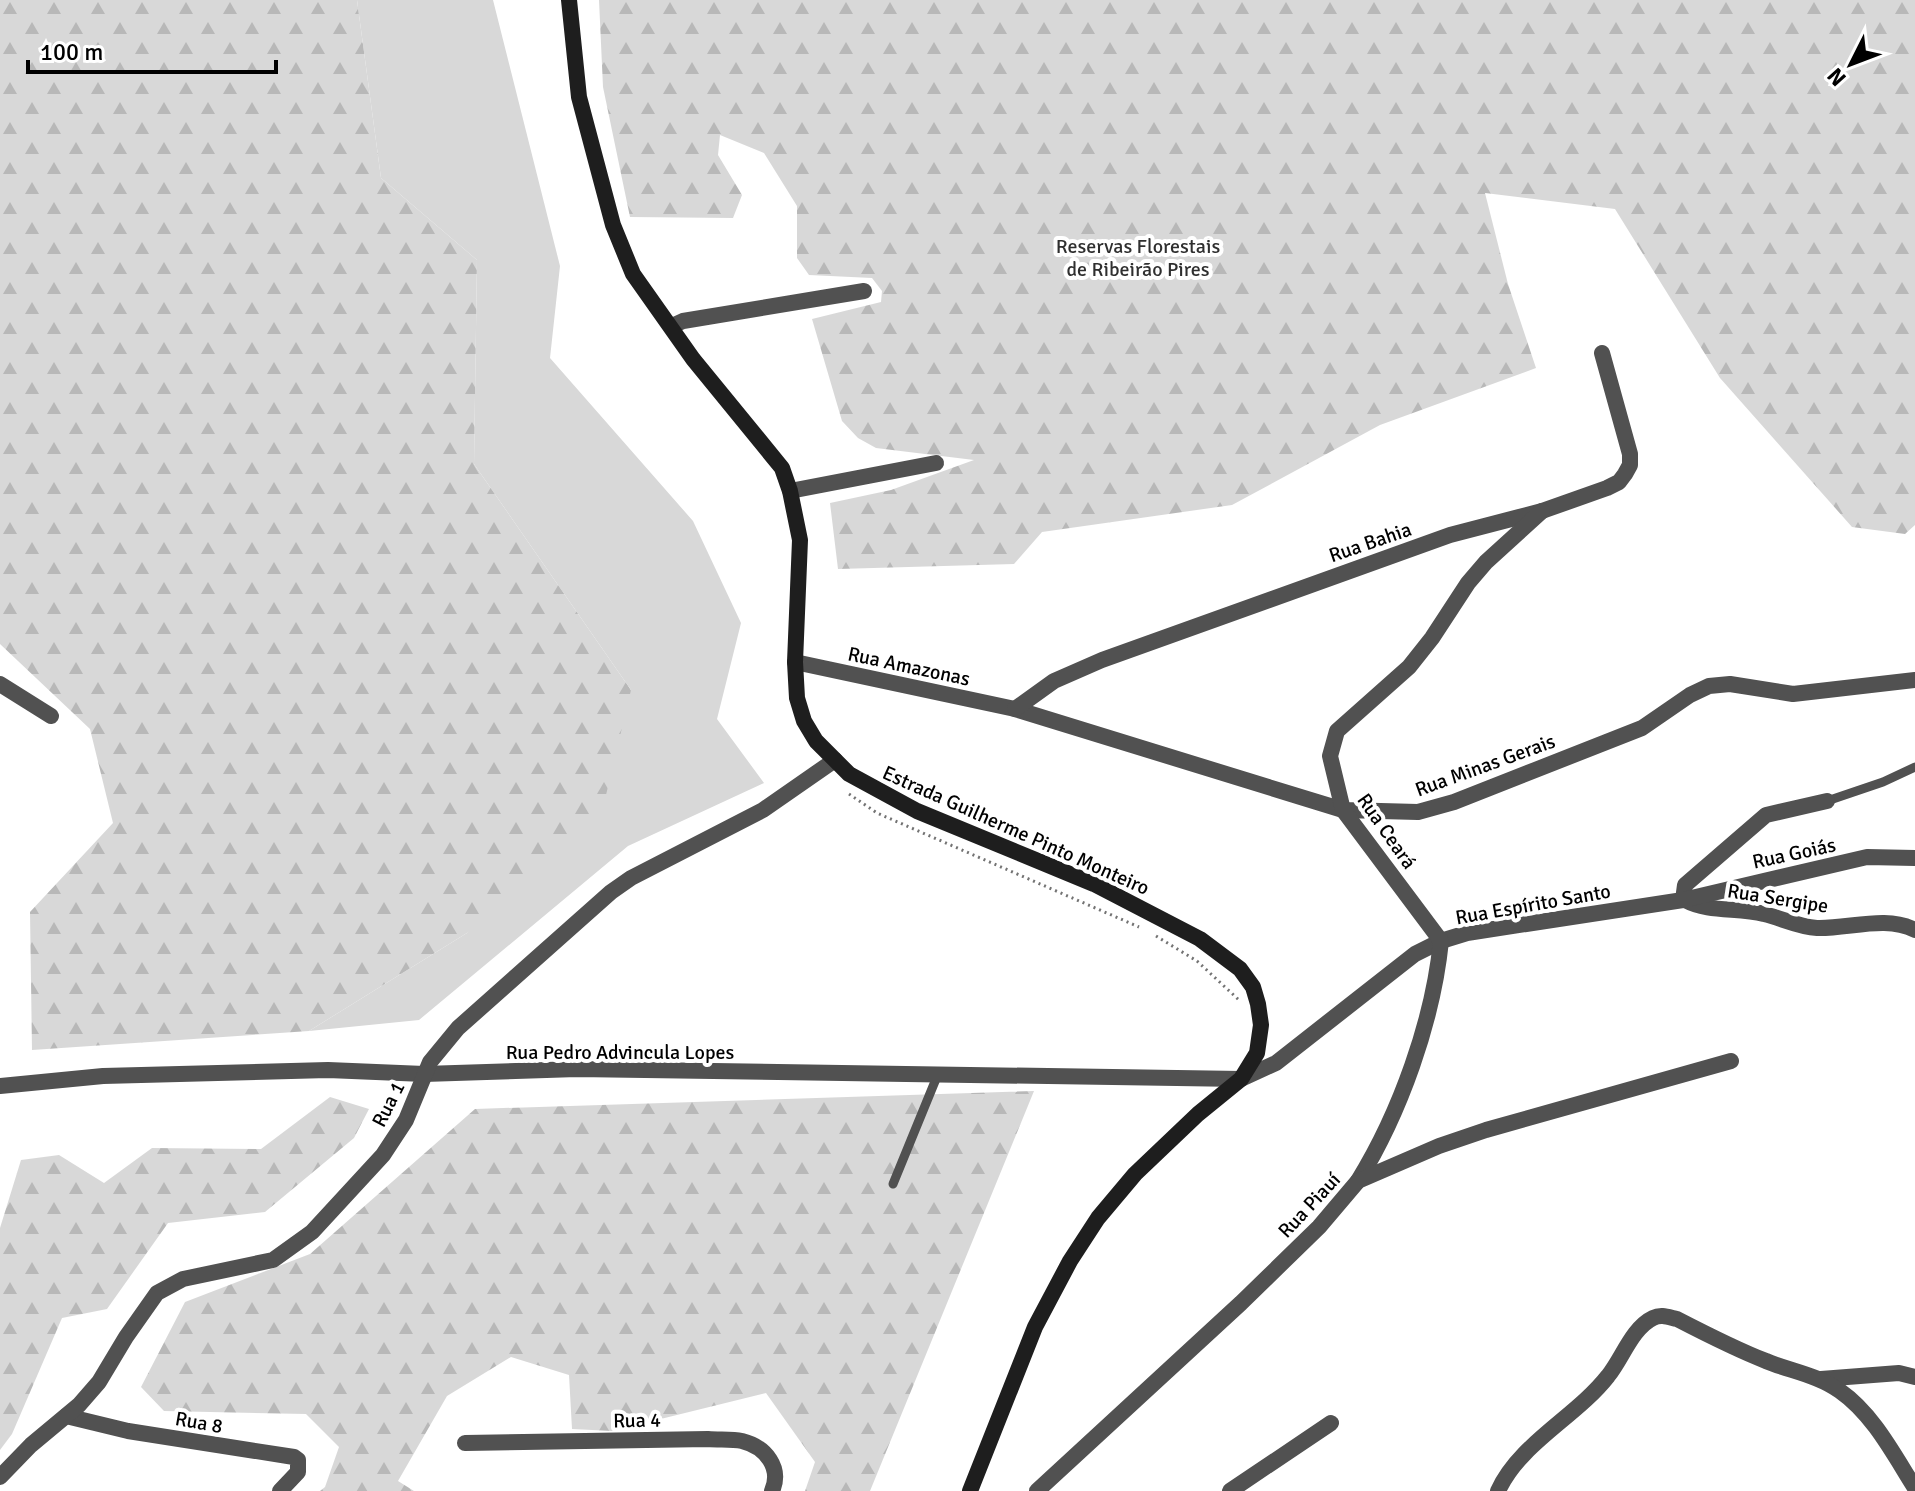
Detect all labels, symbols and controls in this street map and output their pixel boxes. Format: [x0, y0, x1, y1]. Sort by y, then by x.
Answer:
scale bar [28, 24, 276, 74]
north arrow [1811, 24, 1891, 104]
text: 100 m [40, 37, 103, 67]
text: N [1821, 62, 1852, 92]
park label: Reservas Florestais de Ribeirão Pires [1056, 234, 1220, 282]
street label: Rua Bahia [1326, 517, 1415, 568]
street label: Rua Amazonas [846, 641, 972, 692]
street label: Rua Minas Gerais [1412, 728, 1559, 802]
street label: Estrada Guilherme Pinto Monteiro [878, 760, 1153, 901]
street label: Rua Ceará [1352, 789, 1422, 874]
street label: Rua Goiás [1750, 832, 1838, 875]
street label: Rua Sergipe [1726, 878, 1830, 919]
street label: Rua Espírito Santo [1454, 879, 1613, 930]
street label: Rua Pedro Advincula Lopes [506, 1040, 735, 1065]
street label: Rua 1 [366, 1077, 410, 1131]
street label: Rua Piauí [1273, 1167, 1346, 1243]
street label: Rua 8 [173, 1406, 225, 1439]
street label: Rua 4 [613, 1408, 661, 1433]

